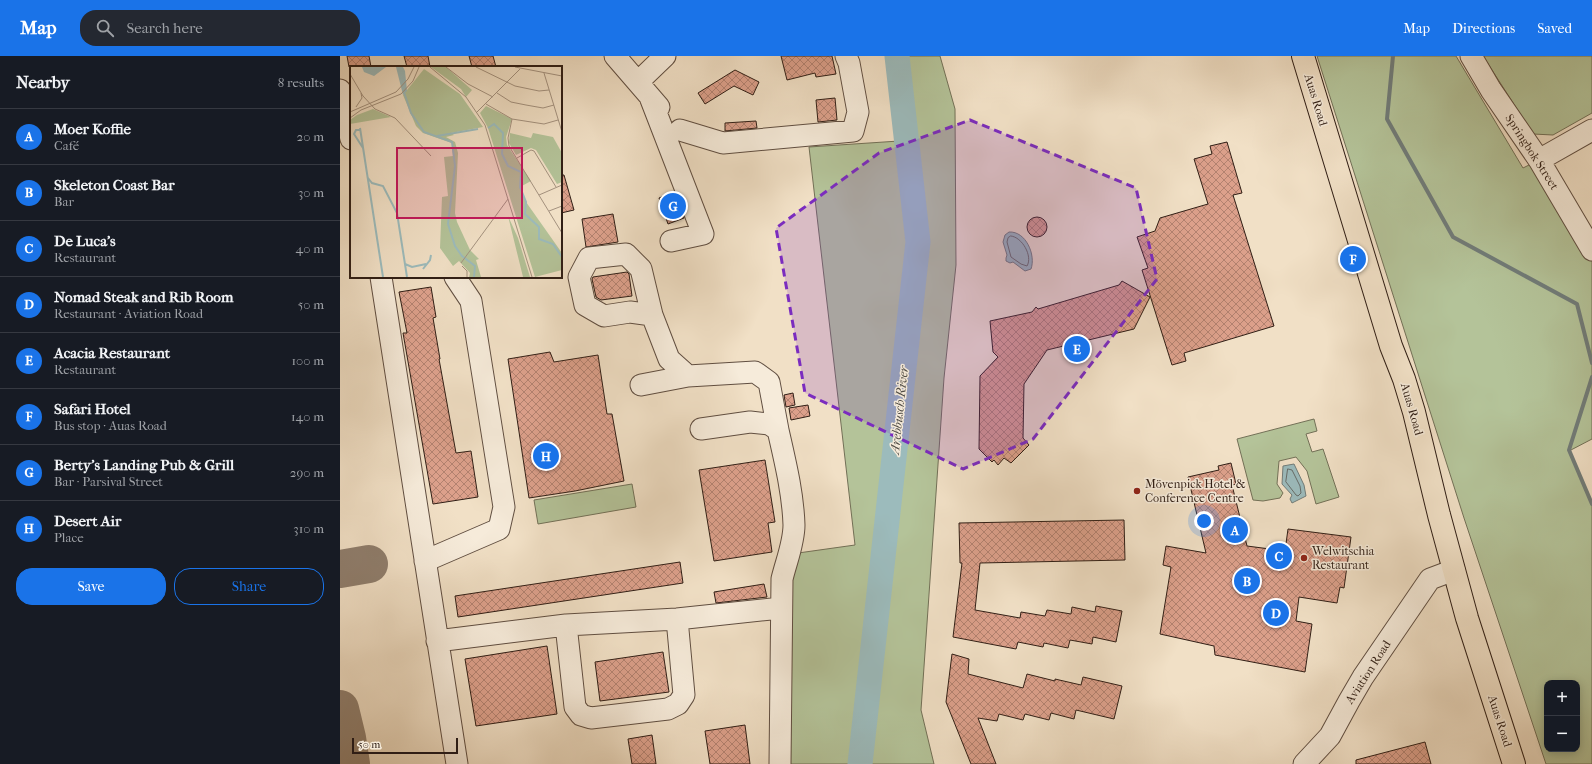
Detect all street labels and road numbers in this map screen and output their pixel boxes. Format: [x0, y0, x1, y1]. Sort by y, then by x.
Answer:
street label: Auas Road [1301, 71, 1331, 128]
street label: Springbok Street [1502, 112, 1562, 193]
street label: Auas Road [1398, 380, 1426, 437]
street label: Aviation Road [1342, 637, 1394, 707]
street label: Auas Road [1485, 692, 1515, 749]

